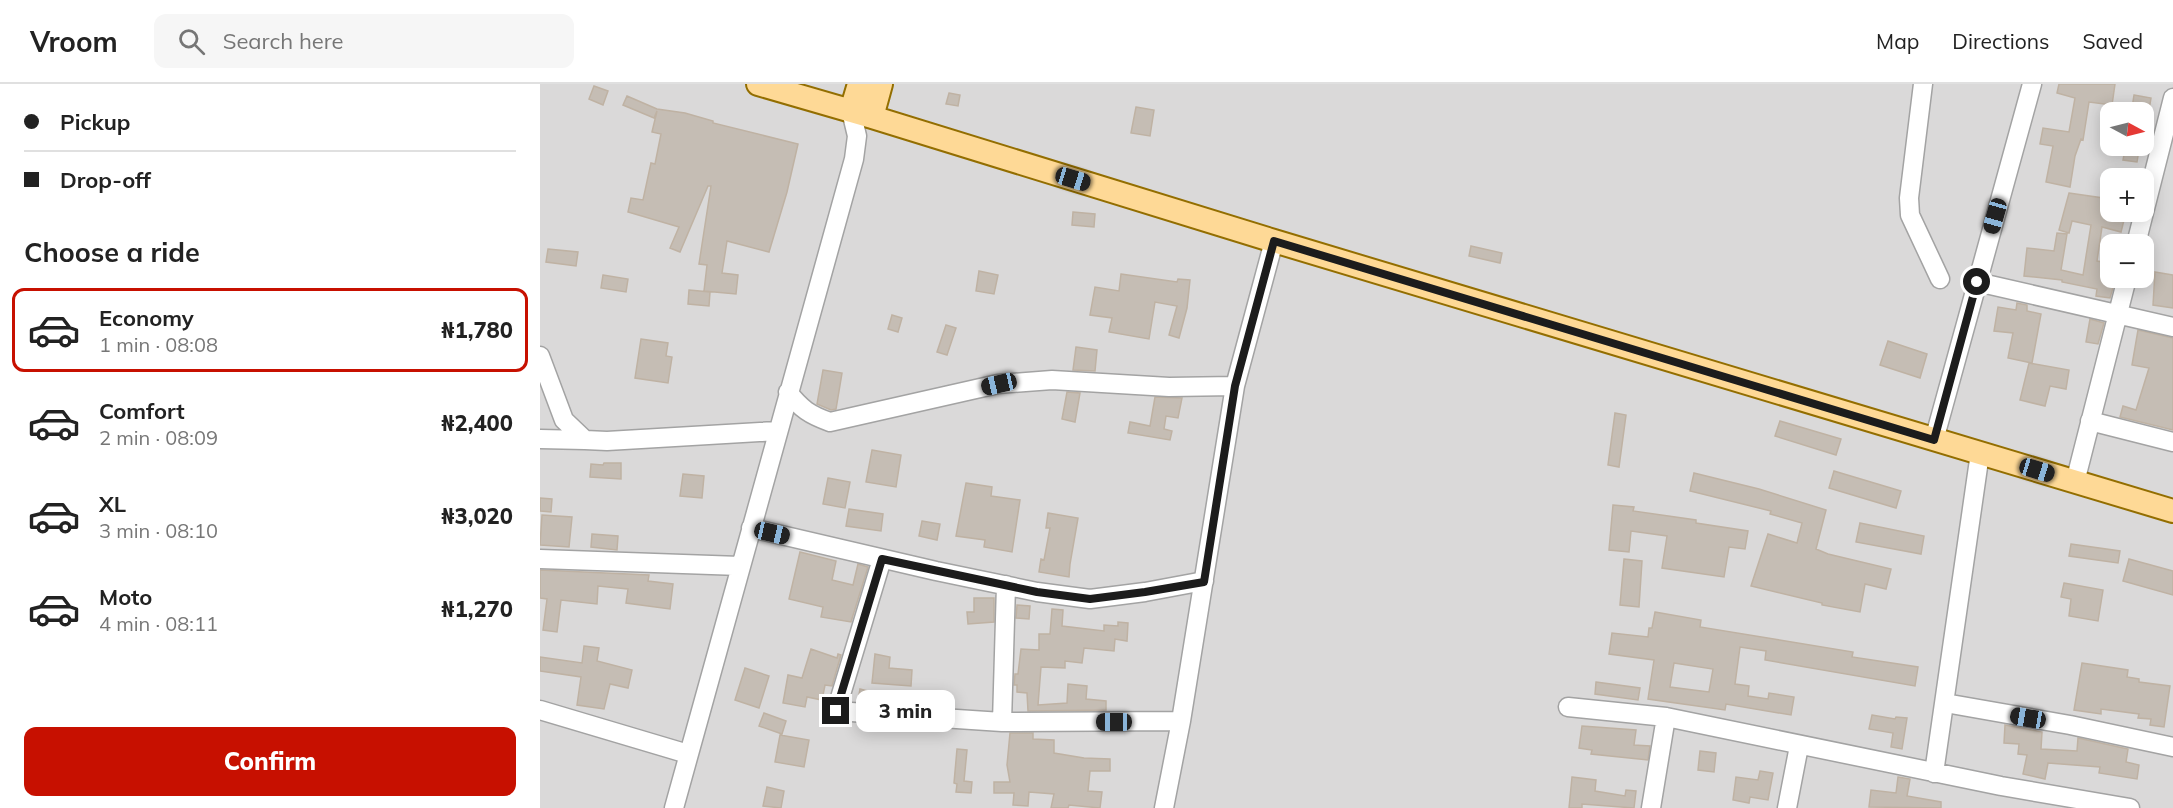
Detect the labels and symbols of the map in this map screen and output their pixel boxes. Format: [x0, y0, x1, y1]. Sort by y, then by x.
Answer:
north arrow [2100, 102, 2154, 156]
car [1053, 165, 1093, 193]
car [1981, 196, 2009, 236]
route start [1963, 268, 1990, 295]
car [979, 371, 1019, 397]
car [2017, 456, 2057, 484]
car [752, 520, 792, 546]
callout: 3 min [857, 690, 956, 732]
route end [822, 697, 849, 724]
car [2009, 706, 2047, 730]
car [1096, 713, 1132, 731]

